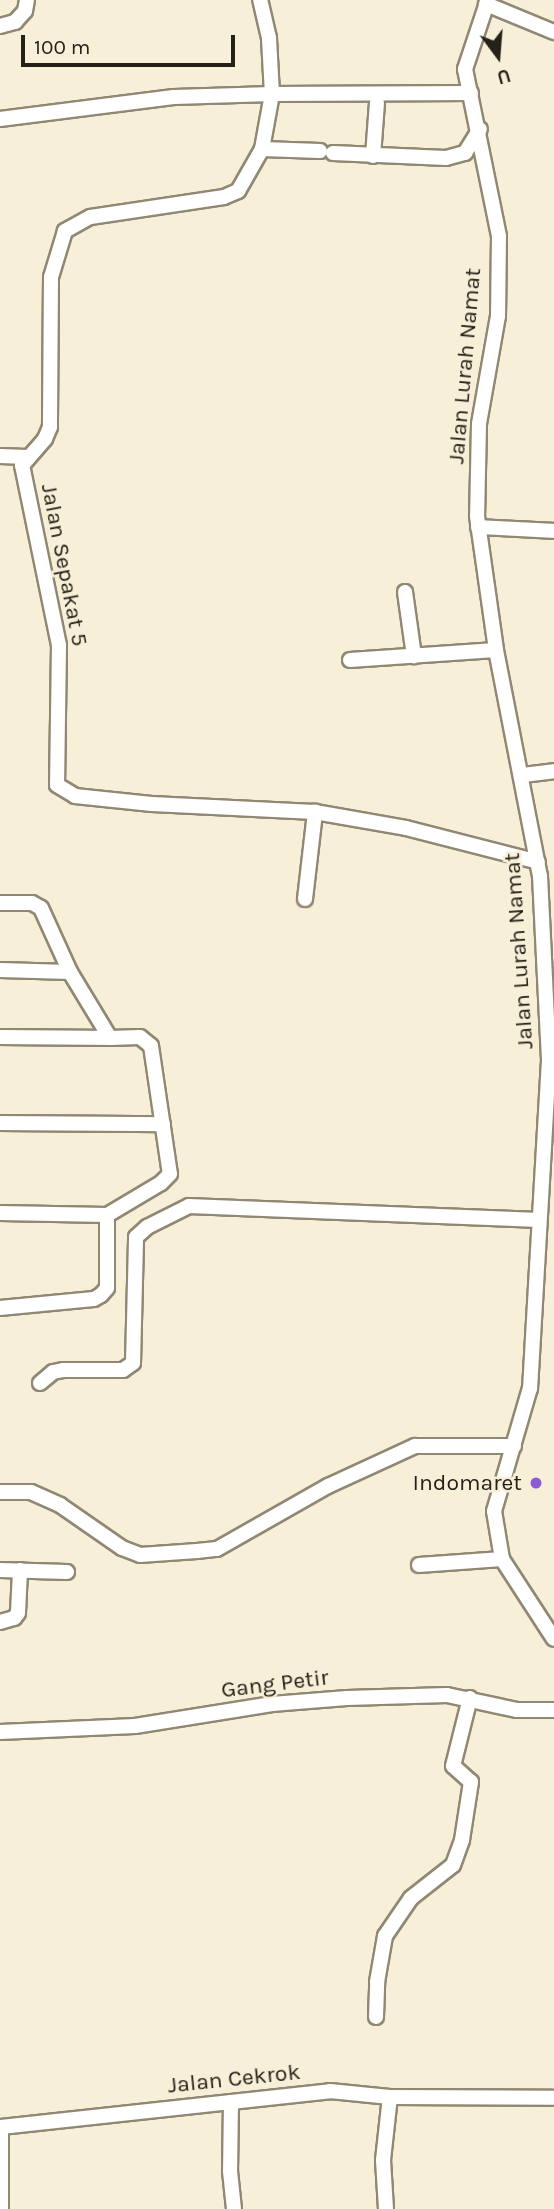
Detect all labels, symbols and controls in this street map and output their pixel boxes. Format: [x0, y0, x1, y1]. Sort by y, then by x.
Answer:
scale bar [24, 21, 238, 65]
north arrow [463, 21, 533, 91]
text: 100 m [34, 35, 91, 59]
text: U [494, 64, 513, 89]
street label: Jalan Lurah Namat [443, 267, 487, 465]
street label: Jalan Sepakat 5 [35, 481, 93, 649]
street label: Jalan Lurah Namat [498, 852, 540, 1050]
place label: Indomaret [413, 1469, 522, 1497]
marker: Indomaret [528, 1475, 544, 1491]
street label: Gang Petir [220, 1664, 330, 1704]
street label: Jalan Cekrok [166, 2058, 302, 2100]

